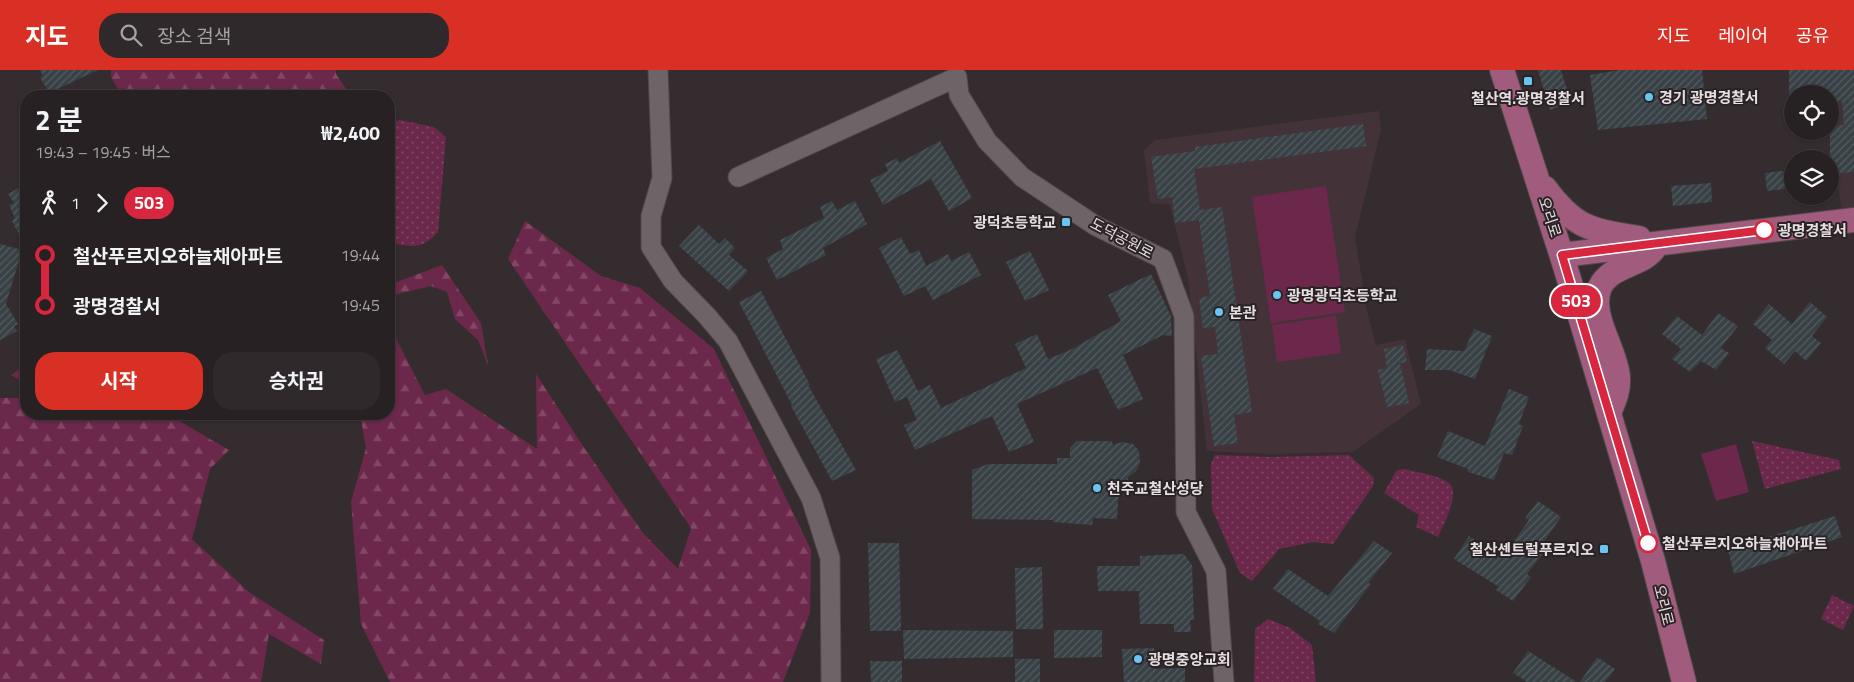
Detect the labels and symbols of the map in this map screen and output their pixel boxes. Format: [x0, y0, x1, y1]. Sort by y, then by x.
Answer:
marker: 철산역.광명경찰서 [1522, 75, 1534, 87]
place label: 경기 광명경찰서 [1659, 86, 1759, 109]
place label: 철산역.광명경찰서 [1471, 87, 1585, 110]
marker: 경기 광명경찰서 [1643, 91, 1655, 103]
street label: 오리로 [1533, 194, 1567, 240]
place label: 광덕초등학교 [973, 211, 1056, 234]
street label: 도덕공원로 [1086, 212, 1158, 264]
marker: 광덕초등학교 [1060, 216, 1072, 228]
place label: 광명경찰서 [1778, 219, 1847, 242]
marker: 광명경찰서 [1754, 220, 1774, 240]
place label: 광명광덕초등학교 [1287, 284, 1398, 307]
line badge: 503 [1547, 285, 1605, 317]
marker: 광명광덕초등학교 [1271, 289, 1283, 301]
place label: 본관 [1229, 301, 1257, 324]
marker: 본관 [1213, 306, 1225, 318]
place label: 천주교철산성당 [1107, 477, 1204, 500]
marker: 천주교철산성당 [1091, 482, 1103, 494]
place label: 철산푸르지오하늘채아파트 [1662, 532, 1828, 555]
marker: 철산푸르지오하늘채아파트 [1638, 533, 1658, 553]
place label: 철산센트럴푸르지오 [1470, 538, 1594, 561]
marker: 철산센트럴푸르지오 [1598, 543, 1610, 555]
street label: 오리로 [1648, 582, 1680, 628]
place label: 광명중앙교회 [1148, 648, 1231, 671]
marker: 광명중앙교회 [1132, 653, 1144, 665]

